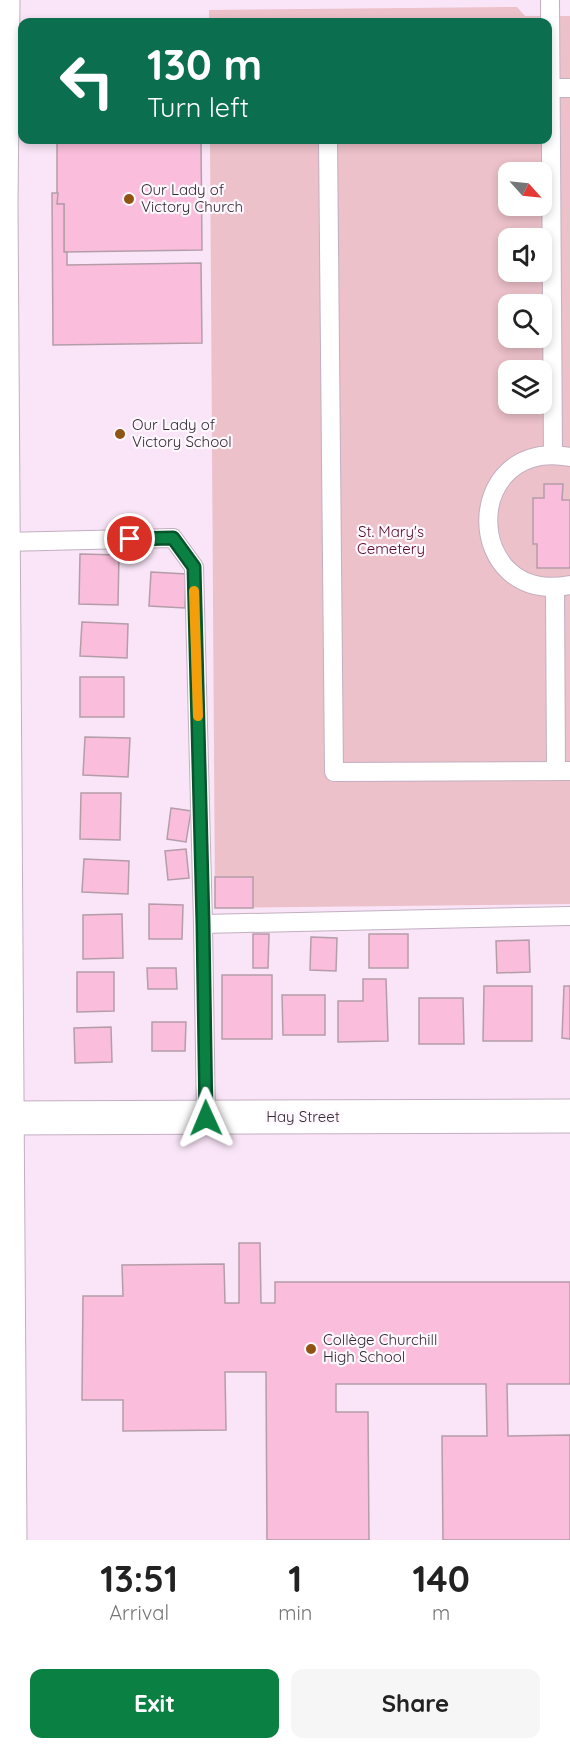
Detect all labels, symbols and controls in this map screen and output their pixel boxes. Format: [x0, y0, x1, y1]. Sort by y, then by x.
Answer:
text: 130 m [147, 38, 262, 91]
icon: left [48, 42, 126, 120]
text: Turn left [147, 90, 249, 124]
north arrow [498, 162, 552, 216]
map controls [498, 162, 552, 414]
place label: Our Lady of Victory Church [141, 180, 243, 216]
marker: Our Lady of Victory Church [122, 192, 136, 206]
button: sound [498, 228, 552, 282]
button: search [498, 294, 552, 348]
button: layers [498, 360, 552, 414]
place label: Our Lady of Victory School [132, 415, 232, 451]
marker: Our Lady of Victory School [113, 427, 127, 441]
pin [104, 513, 155, 564]
icon: arrive [113, 522, 146, 555]
park label: St. Mary's Cemetery [357, 522, 425, 558]
position arrow [174, 1086, 238, 1150]
street label: Hay Street [266, 1107, 340, 1126]
place label: Collège Churchill High School [323, 1330, 437, 1366]
marker: Collège Churchill High School [304, 1342, 318, 1356]
text: 13:51 [100, 1556, 178, 1601]
text: 1 [288, 1556, 302, 1601]
text: 140 [413, 1556, 470, 1601]
text: Arrival [109, 1600, 169, 1625]
text: min [278, 1600, 312, 1625]
text: m [432, 1600, 450, 1625]
button: Exit [30, 1669, 279, 1738]
button: Share [291, 1669, 540, 1738]

